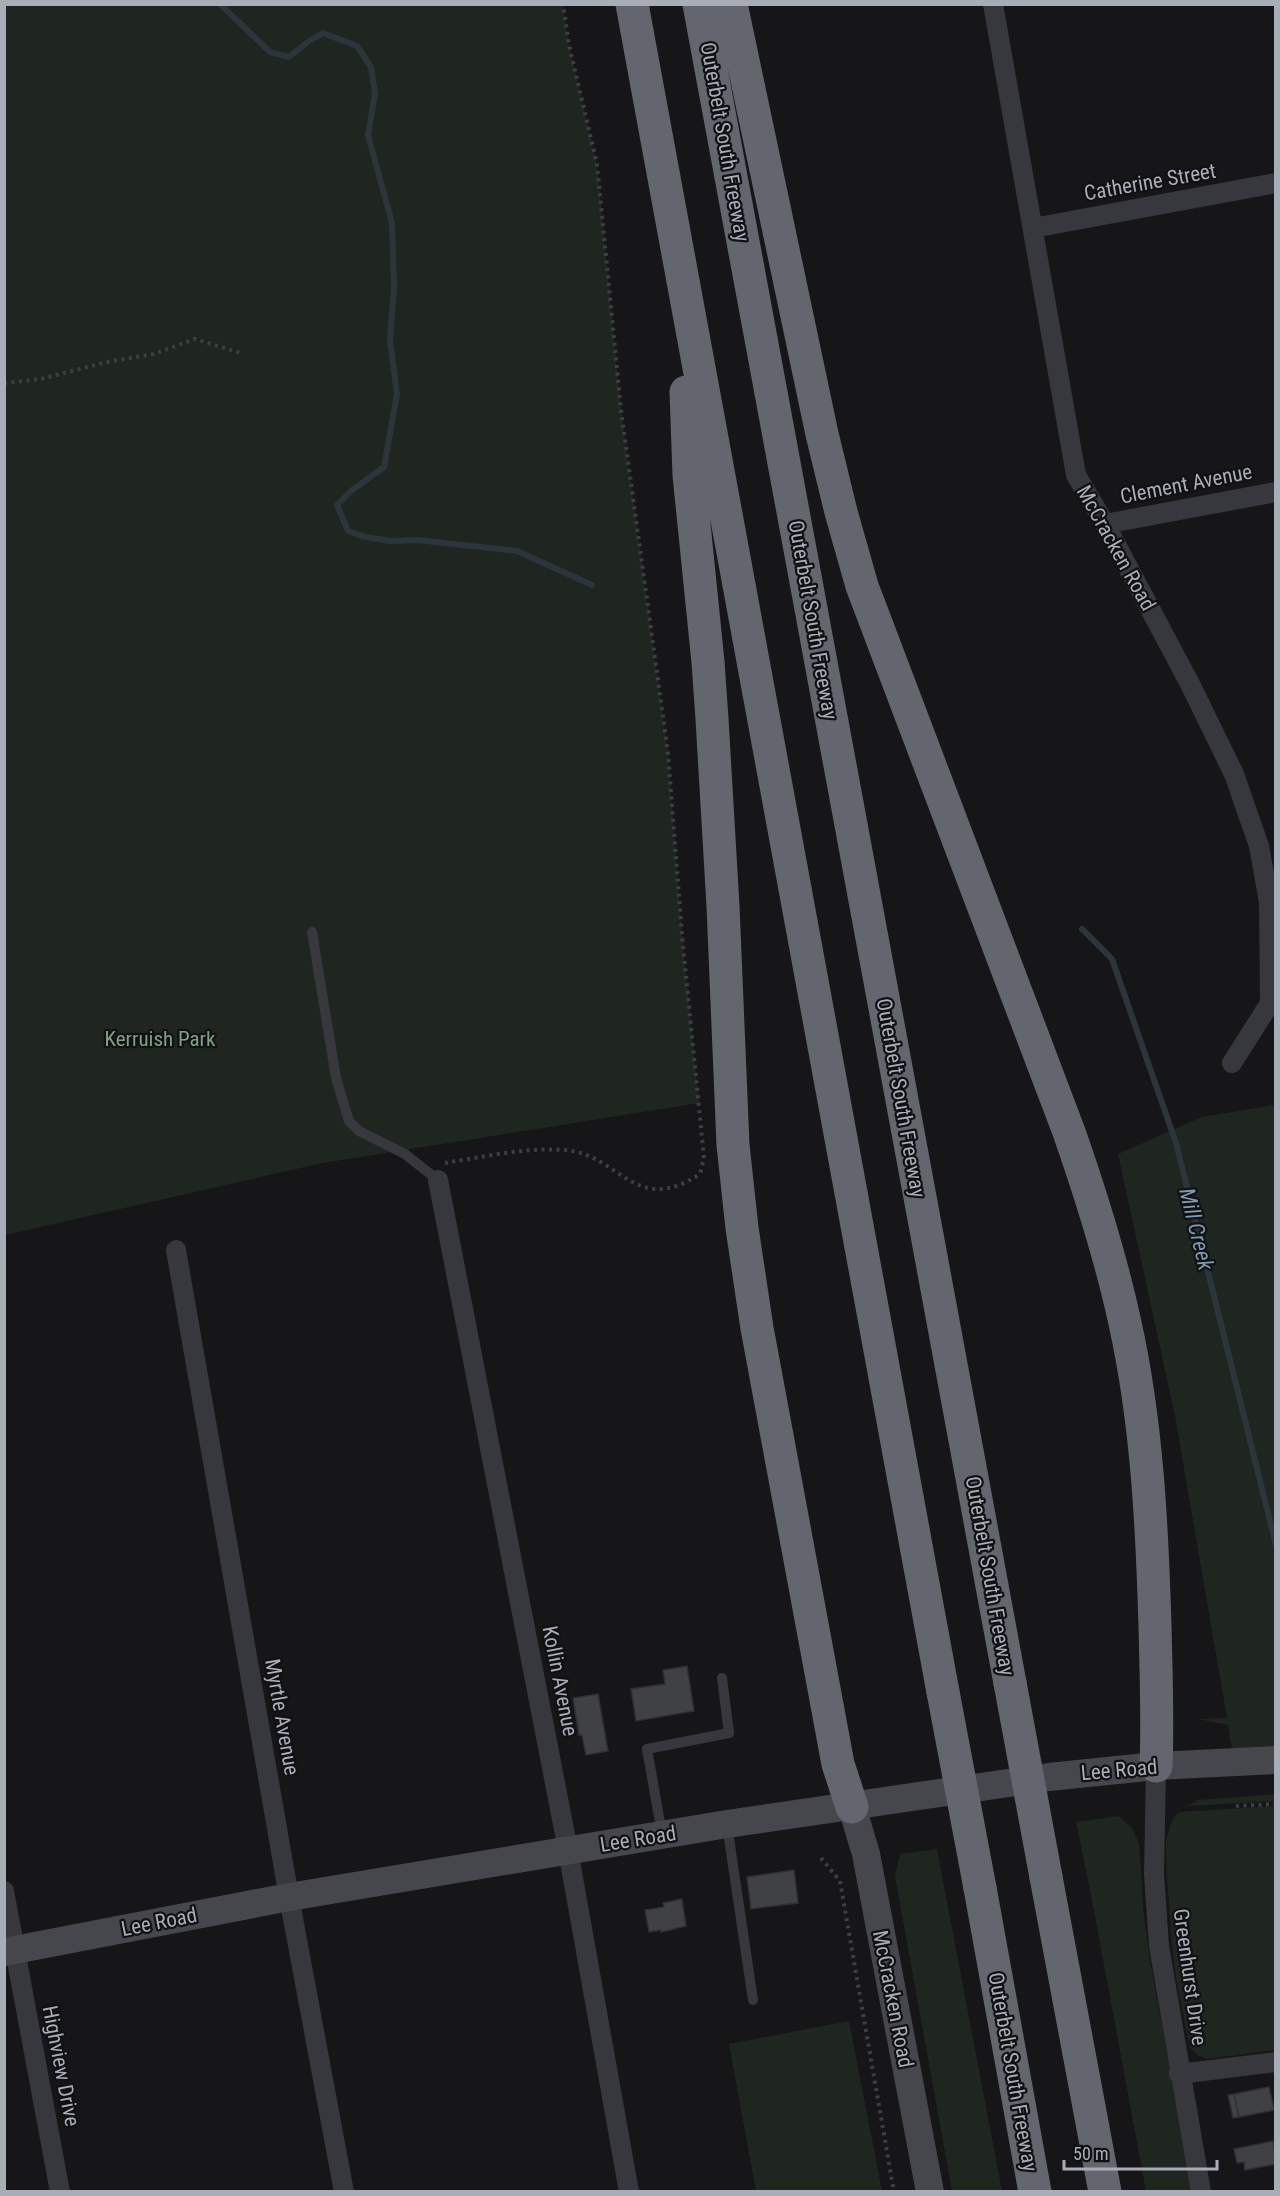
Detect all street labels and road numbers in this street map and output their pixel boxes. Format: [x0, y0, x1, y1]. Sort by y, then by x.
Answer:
street label: Outerbelt South Freeway [696, 40, 754, 244]
street label: Catherine Street [1082, 159, 1218, 205]
street label: Clement Avenue [1118, 459, 1254, 509]
street label: McCracken Road [1072, 481, 1160, 615]
street label: Outerbelt South Freeway [784, 518, 842, 722]
street label: Outerbelt South Freeway [872, 996, 930, 1200]
street label: Outerbelt South Freeway [961, 1474, 1019, 1678]
street label: Kollin Avenue [538, 1624, 582, 1738]
street label: Myrtle Avenue [260, 1657, 304, 1777]
street label: Lee Road [1080, 1755, 1158, 1785]
street label: Lee Road [598, 1821, 678, 1857]
street label: Lee Road [119, 1903, 199, 1941]
street label: Greenhurst Drive [1169, 1907, 1211, 2047]
street label: McCracken Road [868, 1928, 918, 2070]
street label: Outerbelt South Freeway [984, 1970, 1042, 2174]
street label: Highview Drive [38, 2004, 84, 2128]

